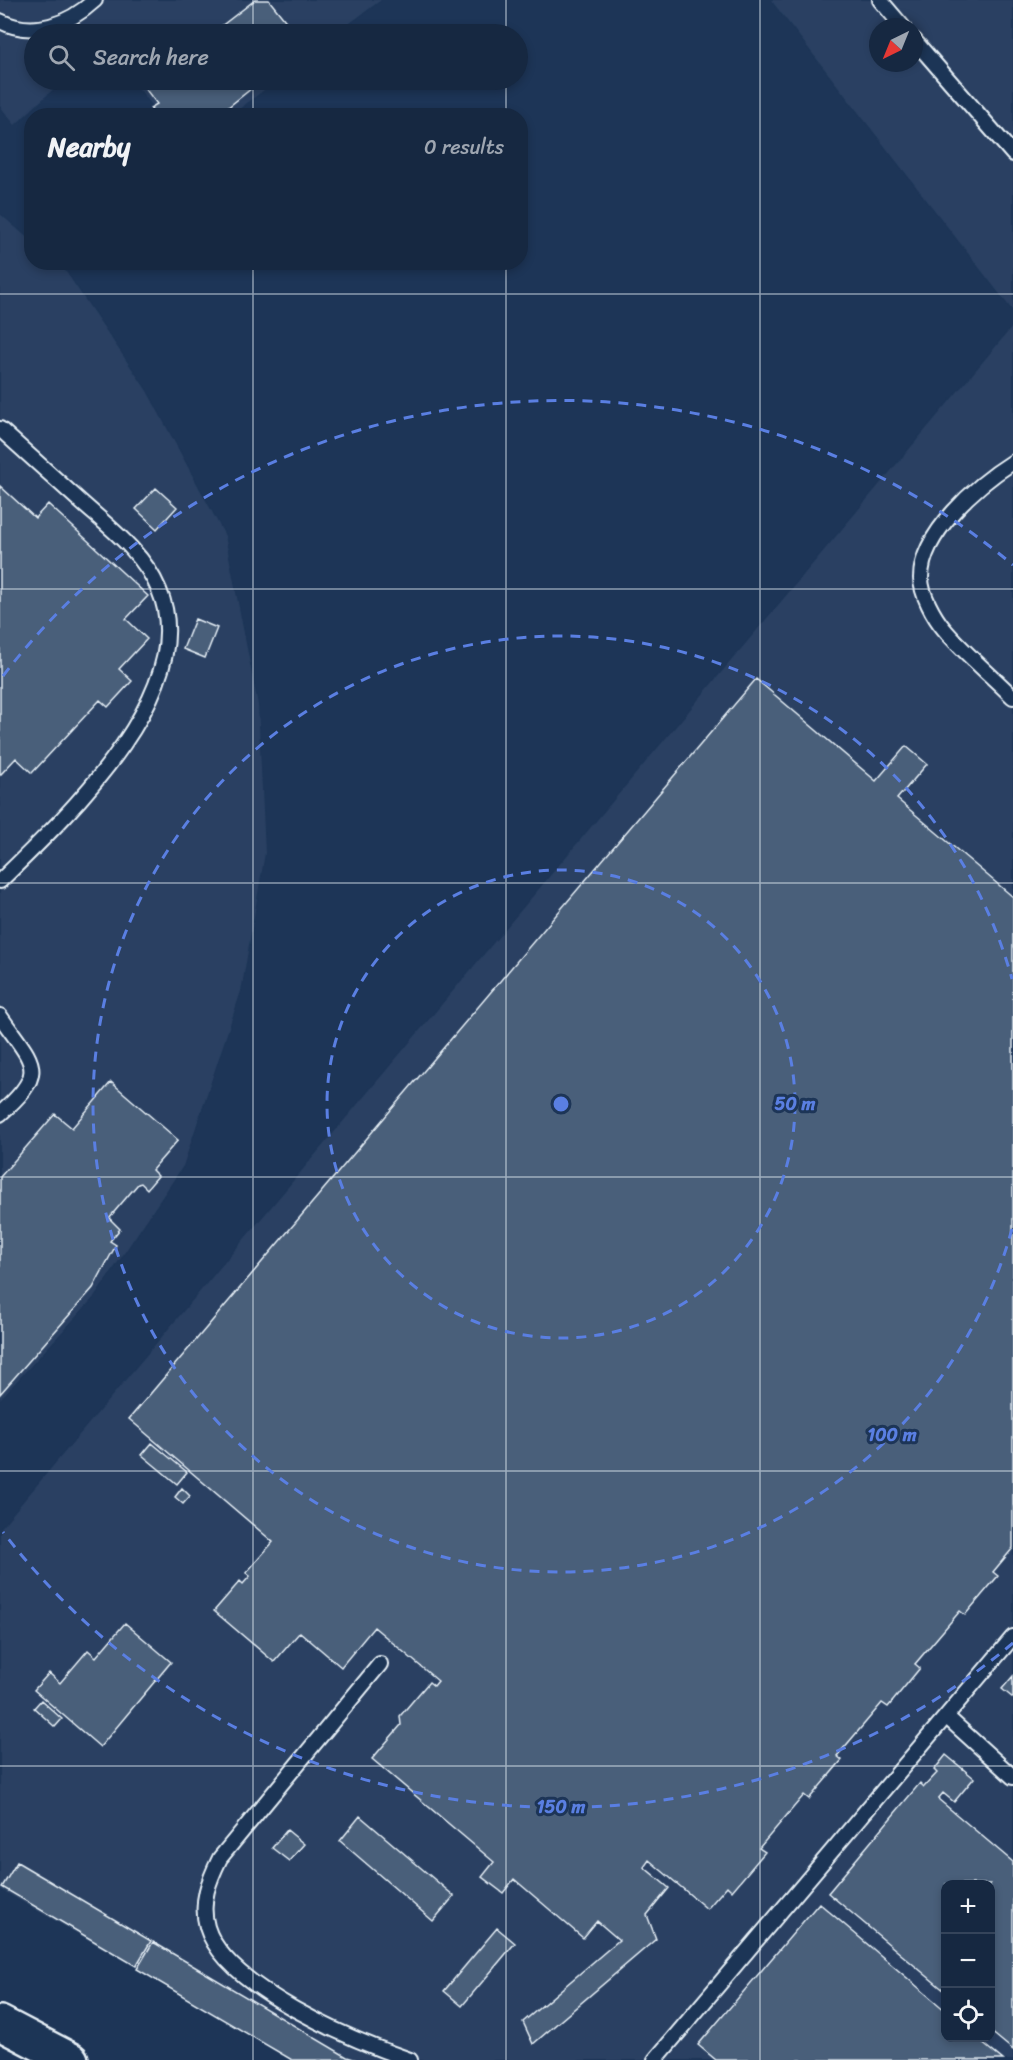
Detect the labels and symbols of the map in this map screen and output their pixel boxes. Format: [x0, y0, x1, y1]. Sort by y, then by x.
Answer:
north arrow [869, 18, 923, 72]
text: 50 m [775, 1088, 816, 1120]
centre of rings [551, 1094, 571, 1114]
text: 100 m [868, 1419, 917, 1451]
text: 150 m [537, 1791, 585, 1823]

